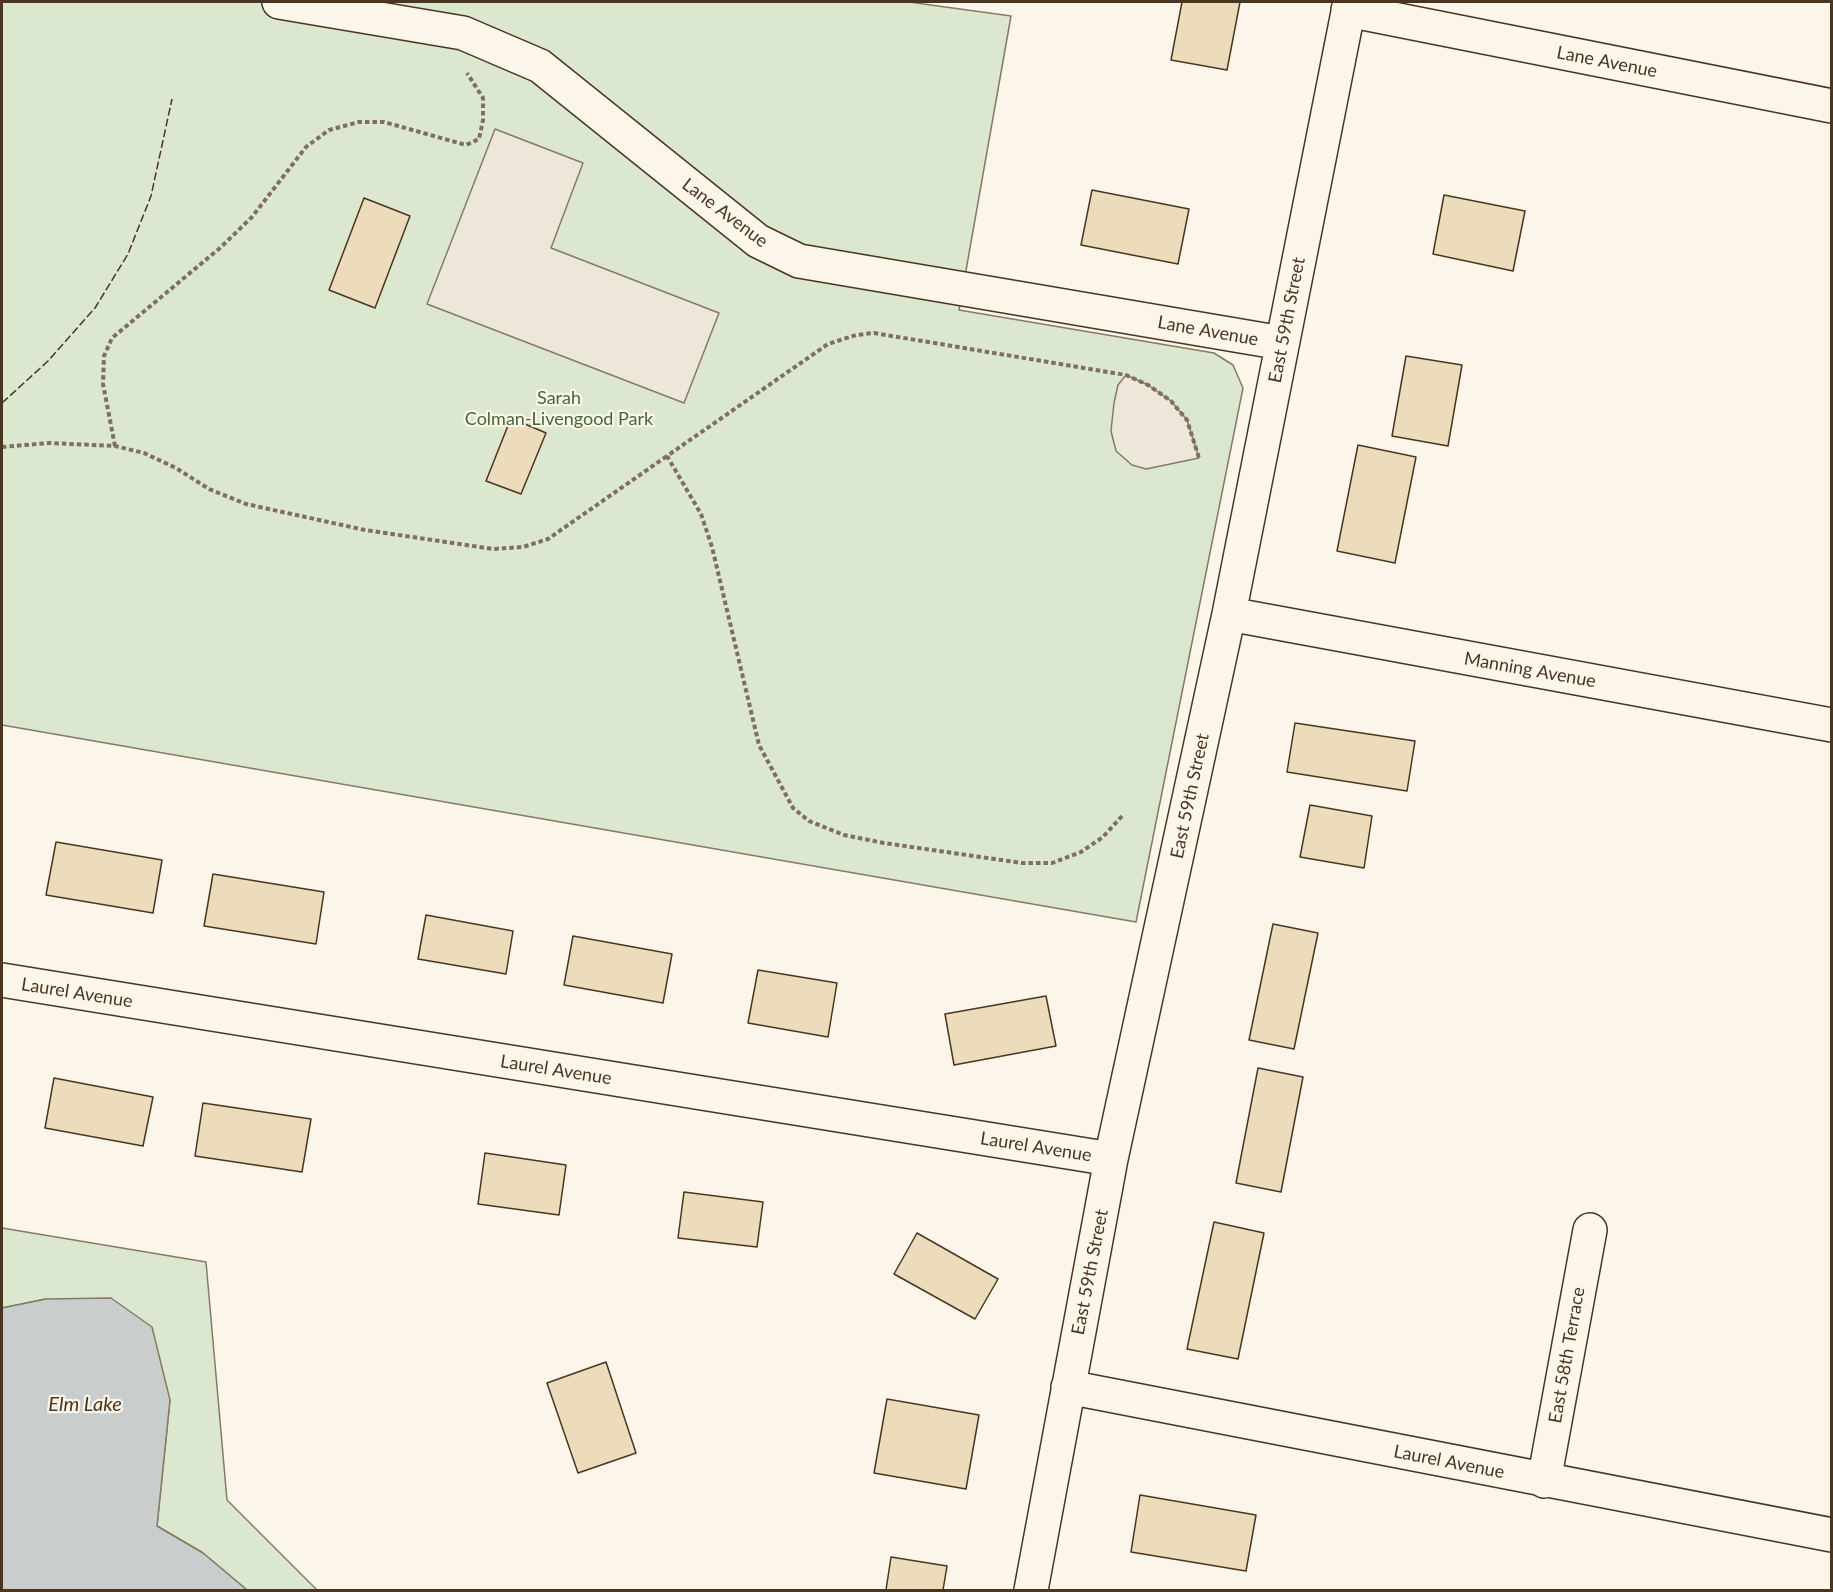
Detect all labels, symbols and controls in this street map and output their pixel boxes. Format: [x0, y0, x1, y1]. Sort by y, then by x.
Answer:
street label: Lane Avenue [1555, 42, 1659, 82]
street label: Lane Avenue [678, 174, 772, 252]
street label: East 59th Street [1264, 255, 1310, 385]
street label: Lane Avenue [1156, 312, 1260, 350]
park label: Sarah Colman-Livengood Park [465, 387, 653, 430]
street label: Manning Avenue [1462, 648, 1598, 692]
street label: East 59th Street [1166, 731, 1214, 861]
street label: Laurel Avenue [20, 974, 134, 1012]
street label: Laurel Avenue [499, 1051, 613, 1089]
street label: Laurel Avenue [979, 1128, 1093, 1166]
street label: East 59th Street [1067, 1207, 1113, 1337]
street label: East 58th Terrace [1544, 1285, 1590, 1425]
water label: Elm Lake [48, 1393, 122, 1417]
street label: Laurel Avenue [1392, 1441, 1506, 1483]

